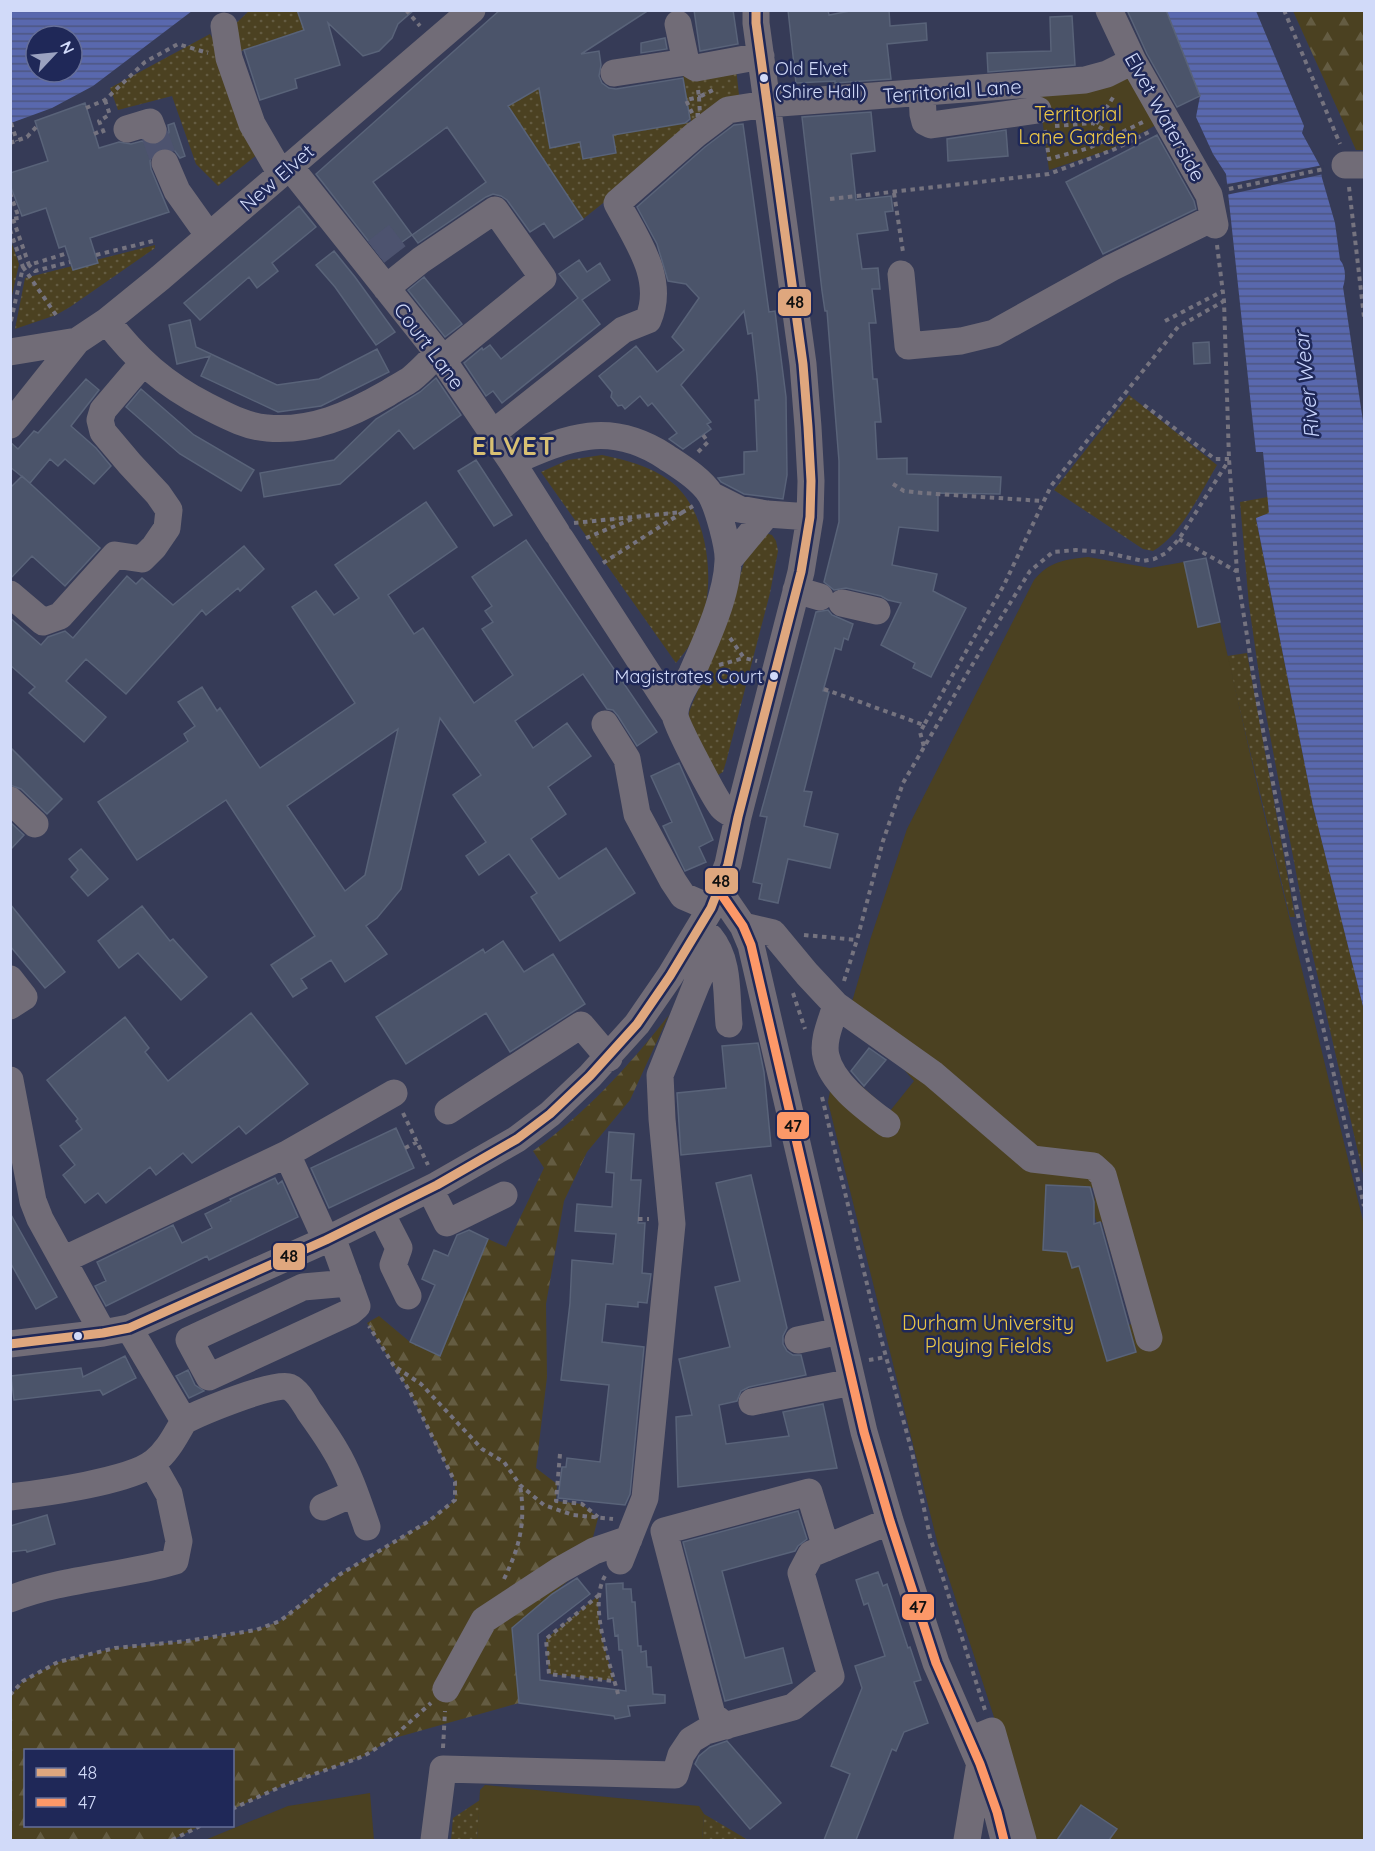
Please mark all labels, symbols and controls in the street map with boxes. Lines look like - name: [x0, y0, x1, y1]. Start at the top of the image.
- north arrow: [24, 24, 84, 84]
- text: N: [56, 38, 79, 57]
- street label: Elvet Waterside: [1120, 48, 1211, 186]
- place label: Old Elvet (Shire Hall): [775, 57, 866, 103]
- marker: Old Elvet (Shire Hall): [758, 72, 770, 84]
- street label: Territorial Lane: [882, 73, 1022, 108]
- park label: Territorial Lane Garden: [1018, 101, 1138, 149]
- street label: New Elvet: [234, 138, 319, 217]
- line badge: 48: [777, 288, 812, 317]
- text: 48: [786, 292, 804, 312]
- street label: Court Lane: [389, 297, 470, 394]
- water label: River Wear: [1287, 327, 1325, 440]
- district label: ELVET: [472, 429, 556, 462]
- place label: Magistrates Court: [615, 665, 763, 688]
- marker: Magistrates Court: [768, 670, 780, 682]
- line badge: 48: [704, 867, 739, 895]
- text: 48: [712, 871, 730, 891]
- line badge: 47: [776, 1111, 810, 1140]
- text: 47: [784, 1116, 802, 1136]
- line badge: 48: [272, 1242, 306, 1271]
- text: 48: [280, 1246, 298, 1266]
- park label: Durham University Playing Fields: [902, 1310, 1074, 1358]
- unlabelled marker: [72, 1330, 84, 1342]
- line badge: 47: [901, 1593, 935, 1621]
- text: 47: [909, 1597, 927, 1617]
- legend: [24, 1749, 234, 1827]
- text: 48: [78, 1761, 97, 1784]
- text: 47: [78, 1791, 96, 1814]

